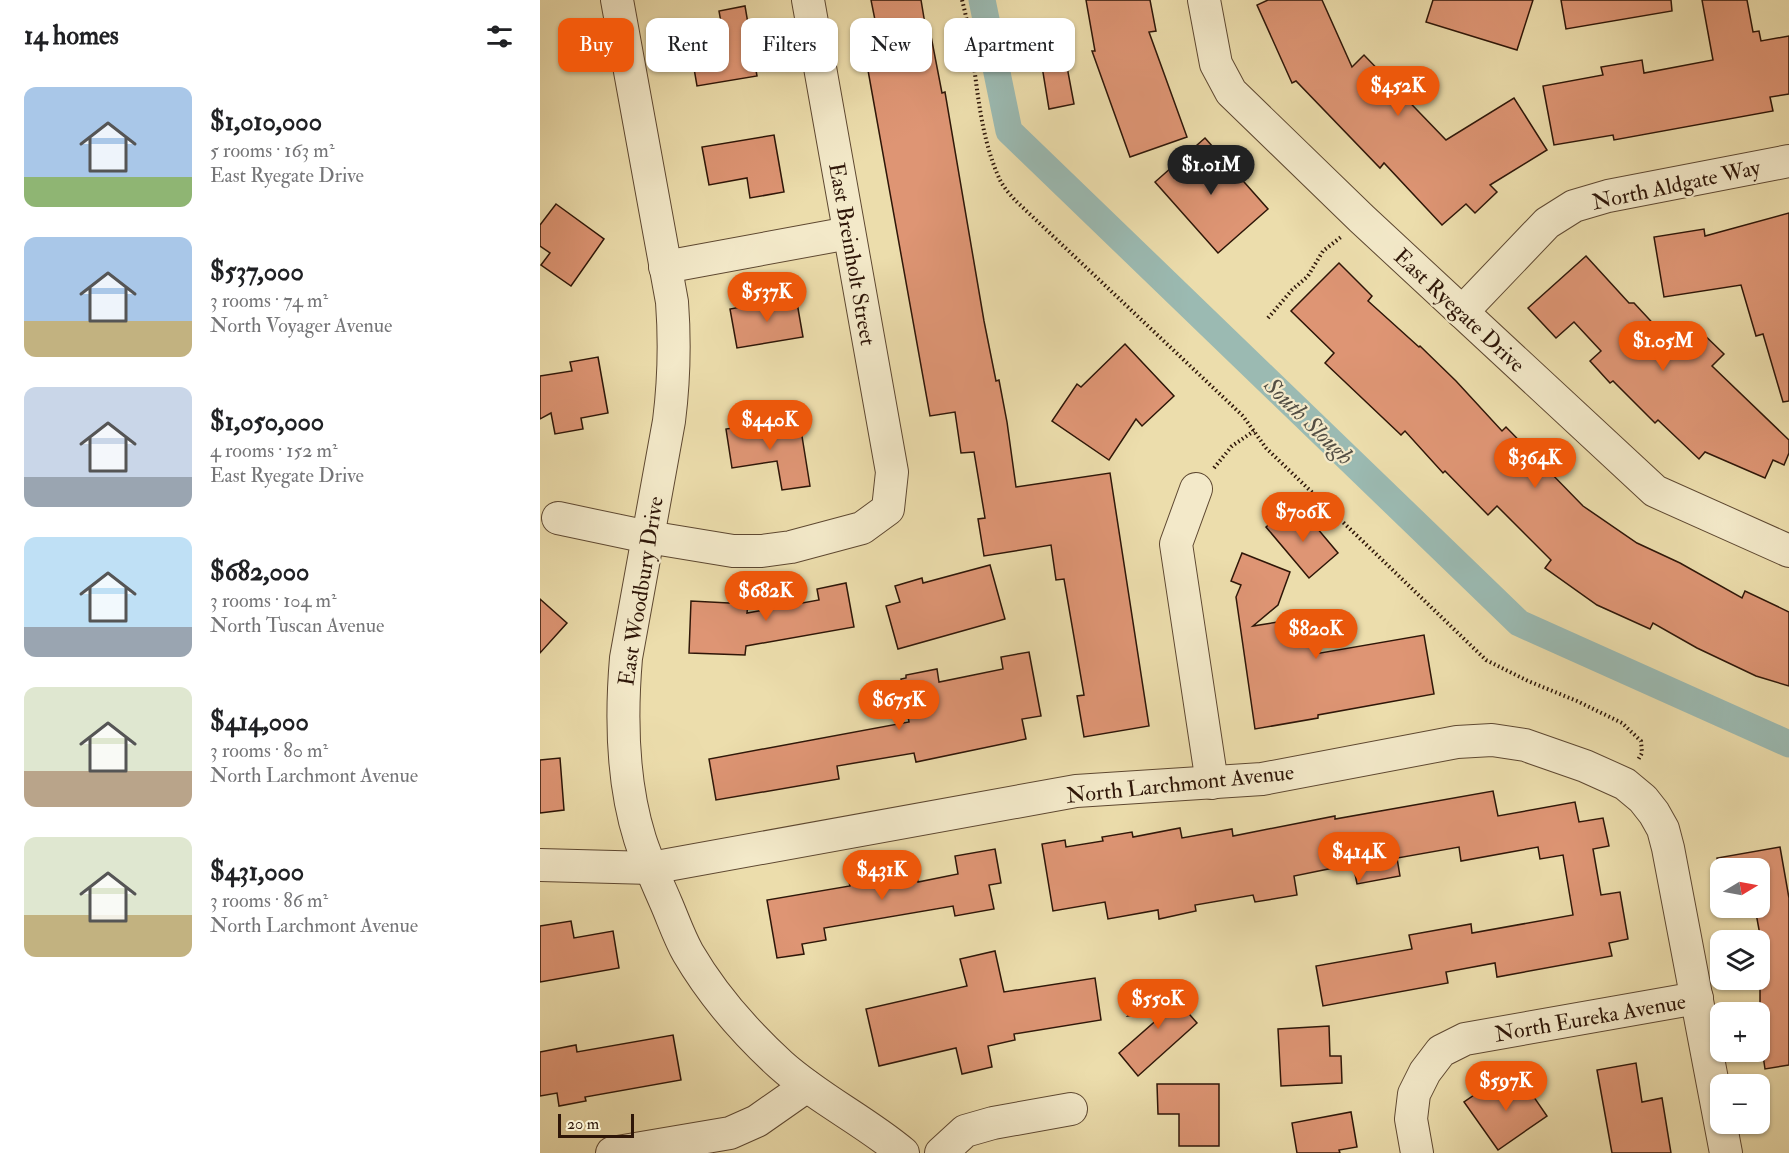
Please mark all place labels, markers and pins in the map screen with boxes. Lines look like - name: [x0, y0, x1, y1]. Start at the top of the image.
- pin: $452K: [1356, 66, 1440, 117]
- pin: $1.01M: [1162, 145, 1260, 196]
- pin: $537K: [725, 272, 809, 323]
- pin: $1.05M: [1614, 321, 1712, 372]
- pin: $440K: [728, 400, 812, 451]
- pin: $364K: [1493, 438, 1577, 489]
- pin: $706K: [1261, 492, 1345, 543]
- pin: $682K: [724, 571, 808, 622]
- pin: $820K: [1274, 609, 1358, 660]
- pin: $675K: [857, 680, 941, 731]
- pin: $414K: [1317, 832, 1401, 883]
- pin: $431K: [840, 850, 924, 901]
- pin: $550K: [1116, 979, 1200, 1030]
- pin: $597K: [1464, 1061, 1548, 1112]

